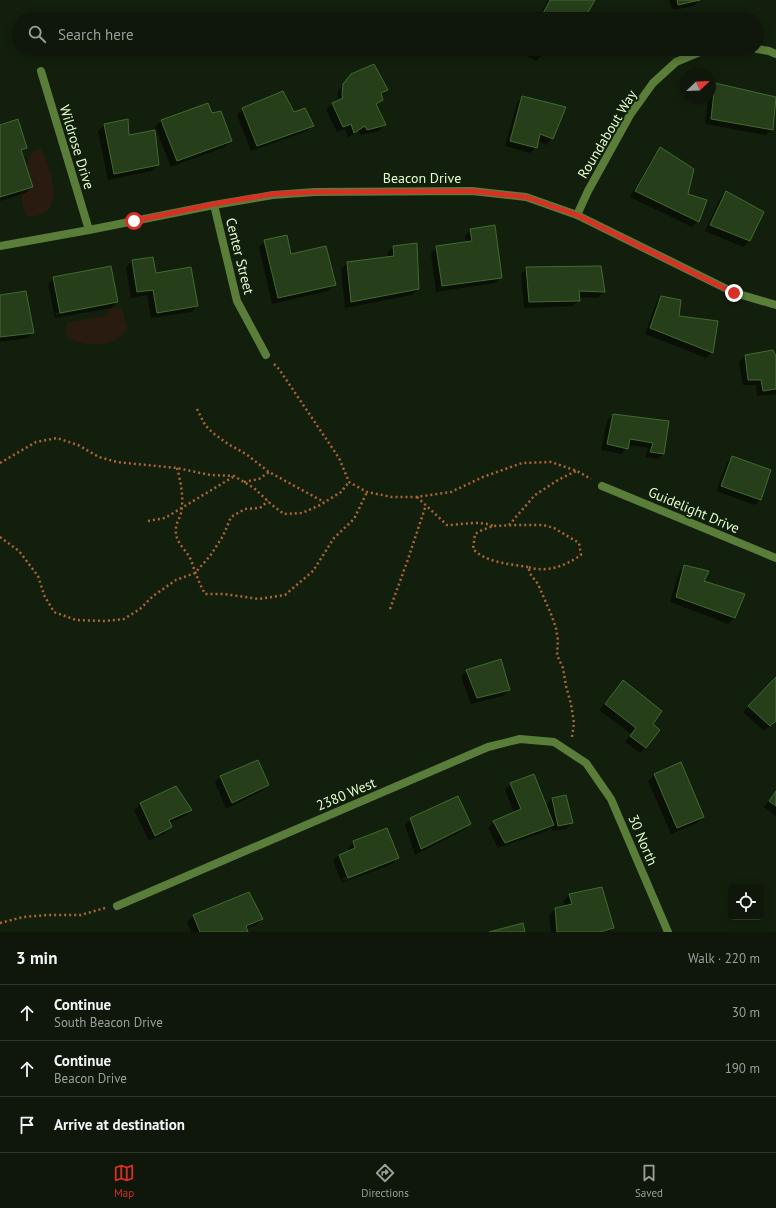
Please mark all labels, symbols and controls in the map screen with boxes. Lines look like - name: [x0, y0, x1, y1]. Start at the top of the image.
- search box: [12, 12, 764, 56]
- icon: search: [26, 23, 48, 45]
- text: Search here: [58, 25, 134, 44]
- north arrow: [680, 68, 716, 104]
- street label: Roundabout Way: [573, 86, 641, 182]
- street label: Wildrose Drive: [56, 103, 98, 191]
- street label: Beacon Drive: [383, 169, 461, 187]
- route start: [125, 212, 143, 230]
- street label: Center Street: [222, 216, 258, 296]
- route end: [725, 284, 743, 302]
- street label: Guidelight Drive: [646, 483, 742, 537]
- street label: 2380 West: [314, 773, 379, 815]
- street label: 30 North: [624, 812, 662, 868]
- map controls: [728, 884, 764, 920]
- button: locate: [728, 884, 764, 920]
- text: 3 min: [16, 947, 57, 969]
- text: Walk · 220 m: [688, 950, 760, 967]
- text: Continue: [54, 995, 111, 1014]
- icon: ahead: [16, 1002, 38, 1024]
- text: 30 m: [732, 1004, 760, 1021]
- text: South Beacon Drive: [54, 1014, 163, 1031]
- text: Continue: [54, 1051, 111, 1070]
- icon: ahead: [16, 1058, 38, 1080]
- text: 190 m: [725, 1060, 760, 1077]
- text: Beacon Drive: [54, 1070, 127, 1087]
- icon: arrive: [16, 1114, 38, 1136]
- text: Arrive at destination: [54, 1115, 185, 1134]
- tab: Map: [113, 1162, 135, 1200]
- tab: Directions: [361, 1162, 409, 1200]
- tab: Saved: [635, 1162, 663, 1200]

